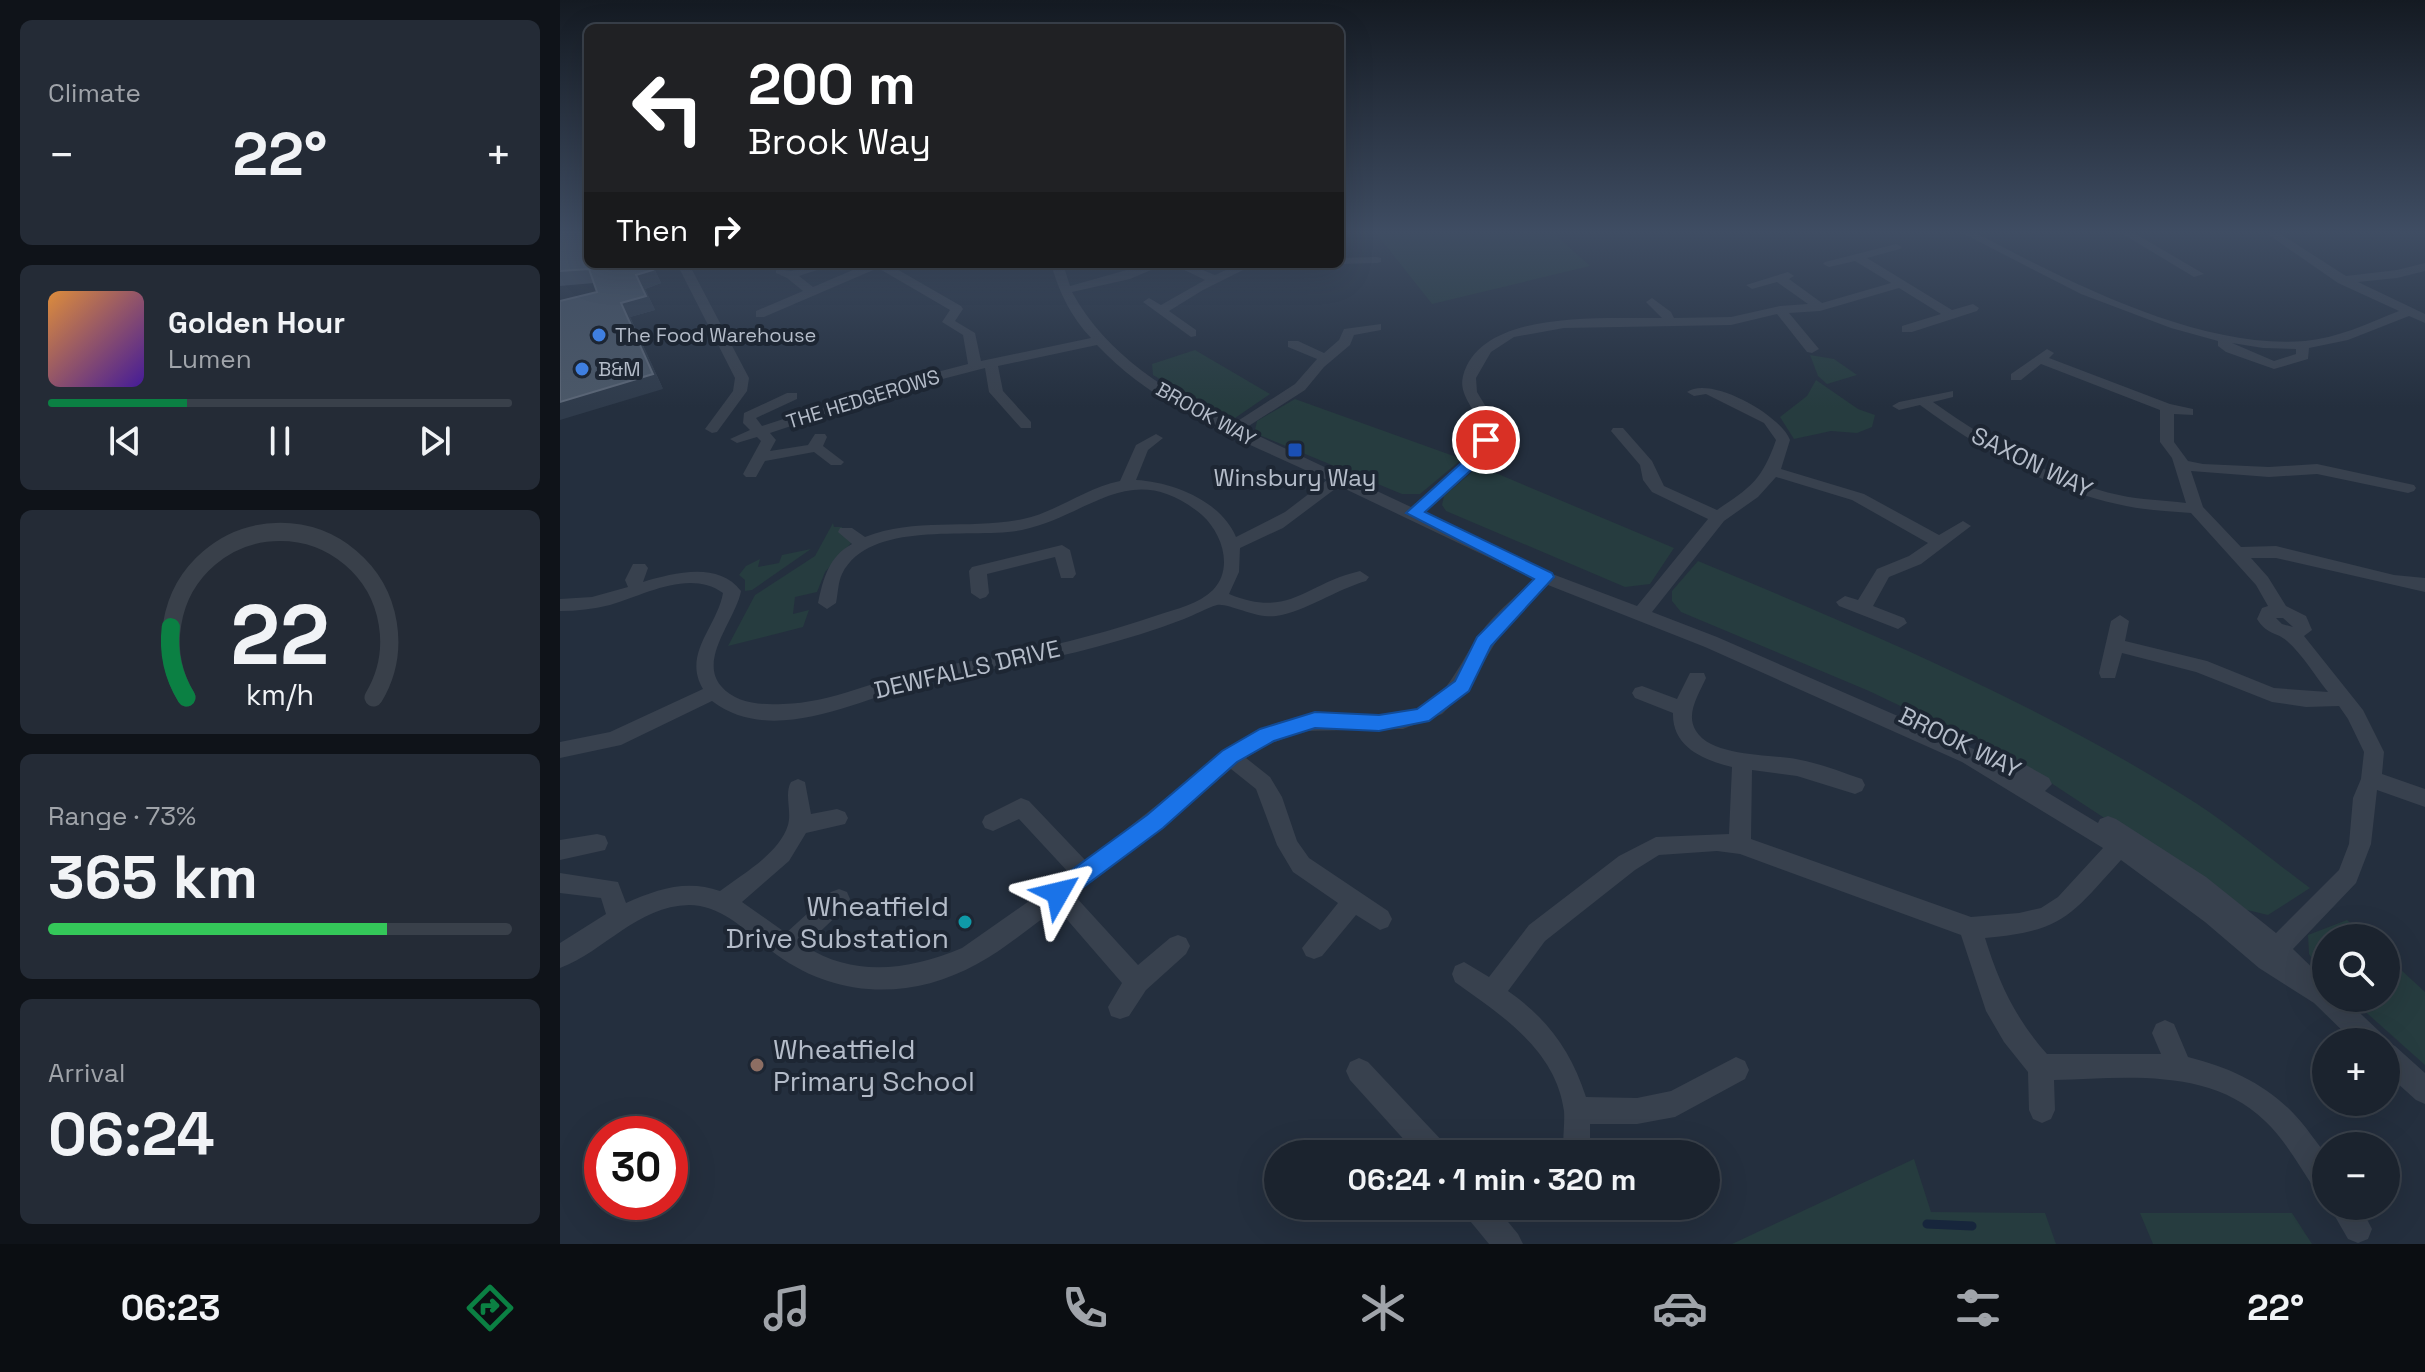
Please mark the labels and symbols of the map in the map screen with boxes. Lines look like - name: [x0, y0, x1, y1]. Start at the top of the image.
- place label: The Food Warehouse: [615, 322, 816, 348]
- marker: The Food Warehouse: [590, 326, 608, 344]
- place label: B&M: [598, 356, 641, 382]
- marker: B&M: [573, 360, 591, 378]
- street label: THE HEDGEROWS: [783, 363, 943, 435]
- street label: BROOK WAY: [1152, 376, 1260, 452]
- pin: [1452, 406, 1520, 474]
- street label: SAXON WAY: [1966, 419, 2098, 505]
- marker: Winsbury Way: [1286, 441, 1304, 459]
- place label: Winsbury Way: [1213, 462, 1377, 493]
- street label: DEWFALLS DRIVE: [871, 633, 1063, 705]
- street label: BROOK WAY: [1894, 699, 2026, 785]
- position arrow: [1016, 851, 1100, 935]
- place label: Wheatfield Drive Substation: [726, 888, 949, 956]
- marker: Wheatfield Drive Substation: [956, 913, 974, 931]
- place label: Wheatfield Primary School: [773, 1031, 975, 1099]
- marker: Wheatfield Primary School: [748, 1056, 766, 1074]
- speed limit sign: 30: [584, 1116, 688, 1220]

